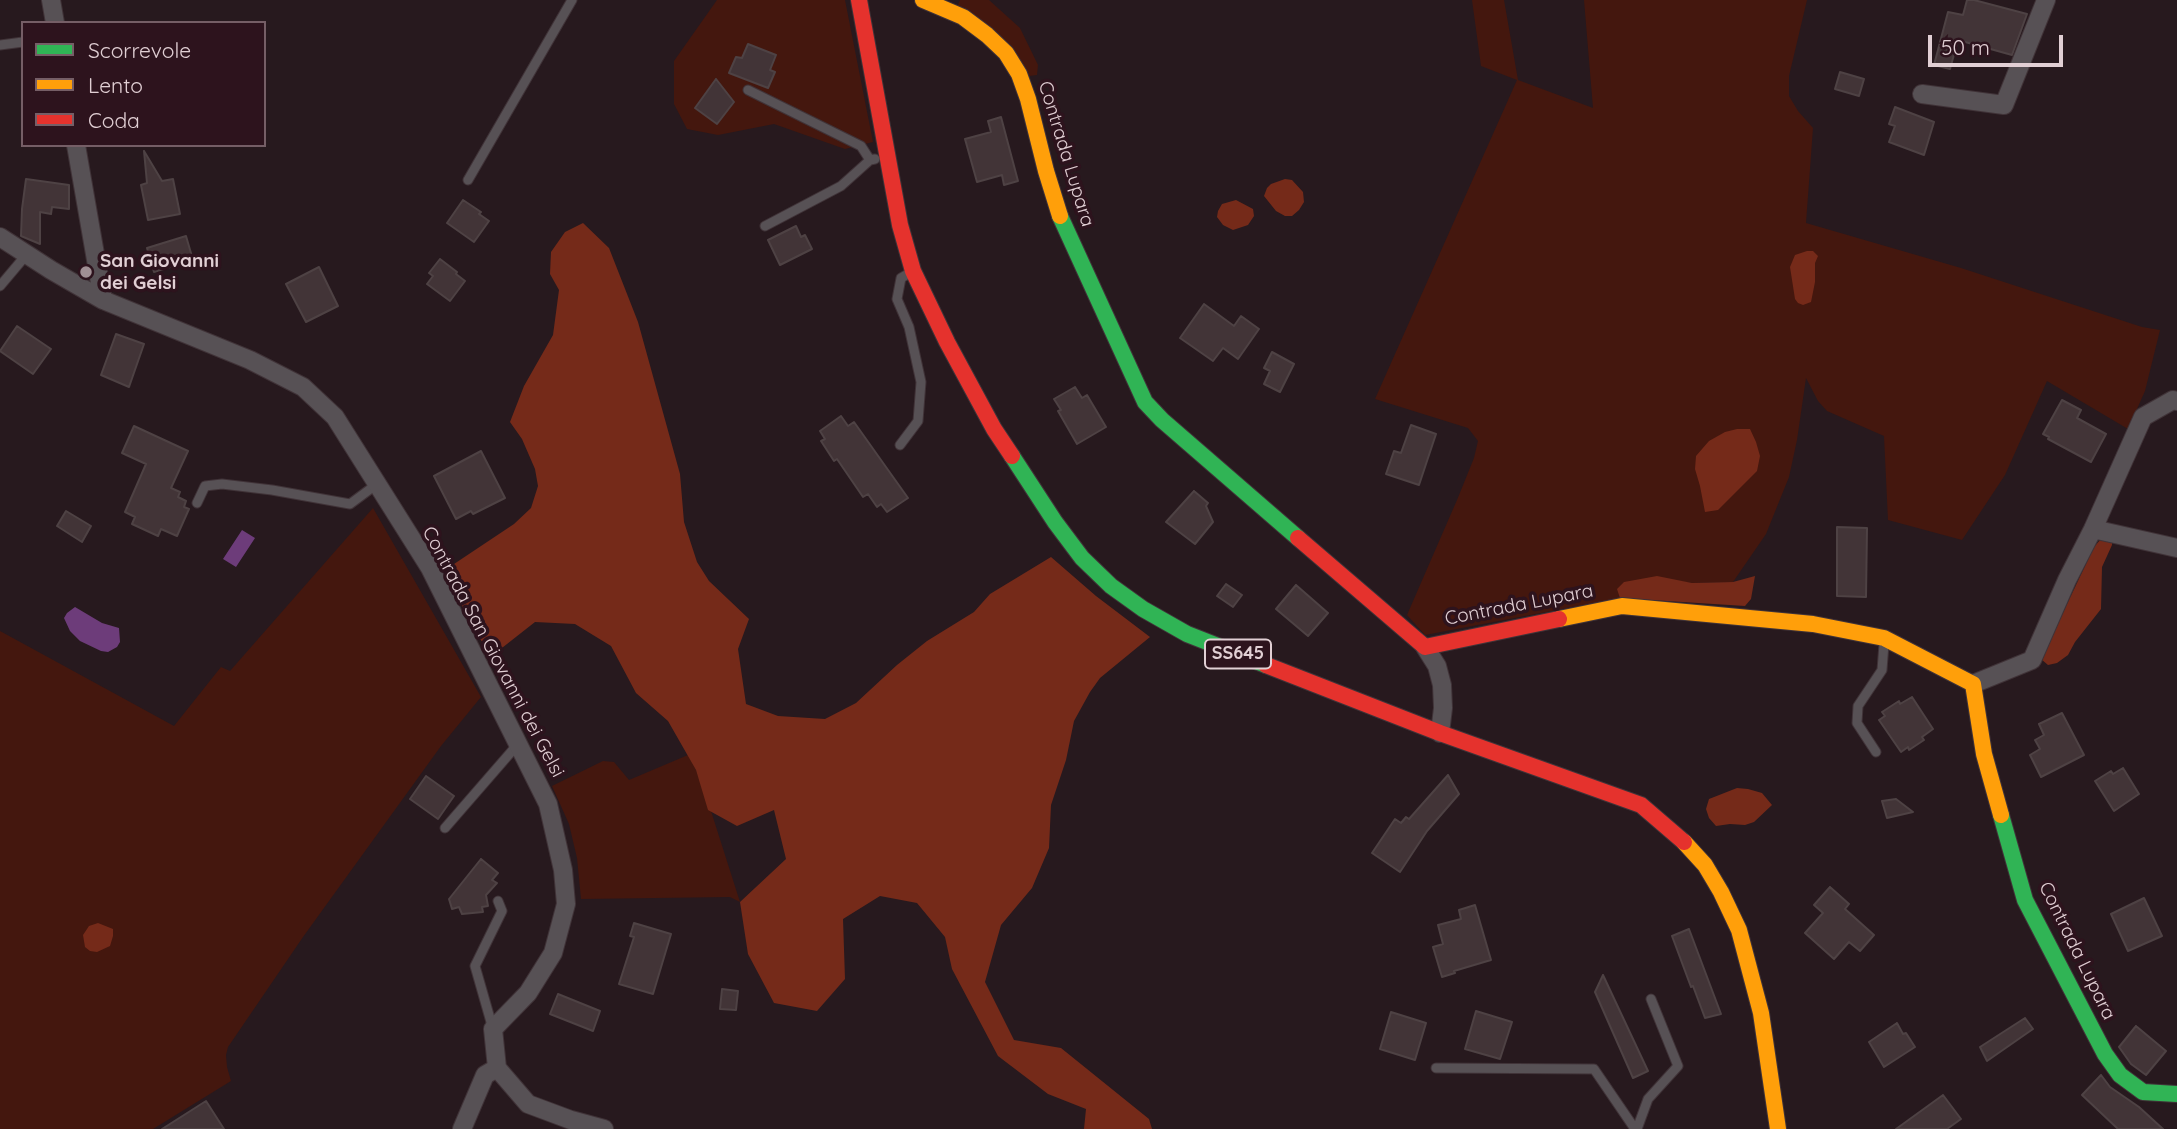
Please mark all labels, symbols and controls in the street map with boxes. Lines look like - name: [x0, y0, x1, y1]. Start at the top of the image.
- legend: [21, 21, 266, 147]
- scale bar: [1932, 21, 2067, 65]
- text: 50 m: [1941, 34, 1990, 60]
- text: Scorrevole: [88, 37, 191, 63]
- text: Lento: [88, 72, 143, 98]
- street label: Contrada Lupara: [1033, 79, 1099, 229]
- text: Coda: [88, 107, 140, 133]
- place label: San Giovanni dei Gelsi: [100, 250, 219, 294]
- marker: San Giovanni dei Gelsi: [78, 264, 94, 280]
- street label: Contrada San Giovanni dei Gelsi: [417, 523, 569, 781]
- street label: Contrada Lupara: [1443, 579, 1595, 631]
- road number: SS645: [1205, 640, 1271, 668]
- street label: Contrada Lupara: [2034, 878, 2120, 1024]

